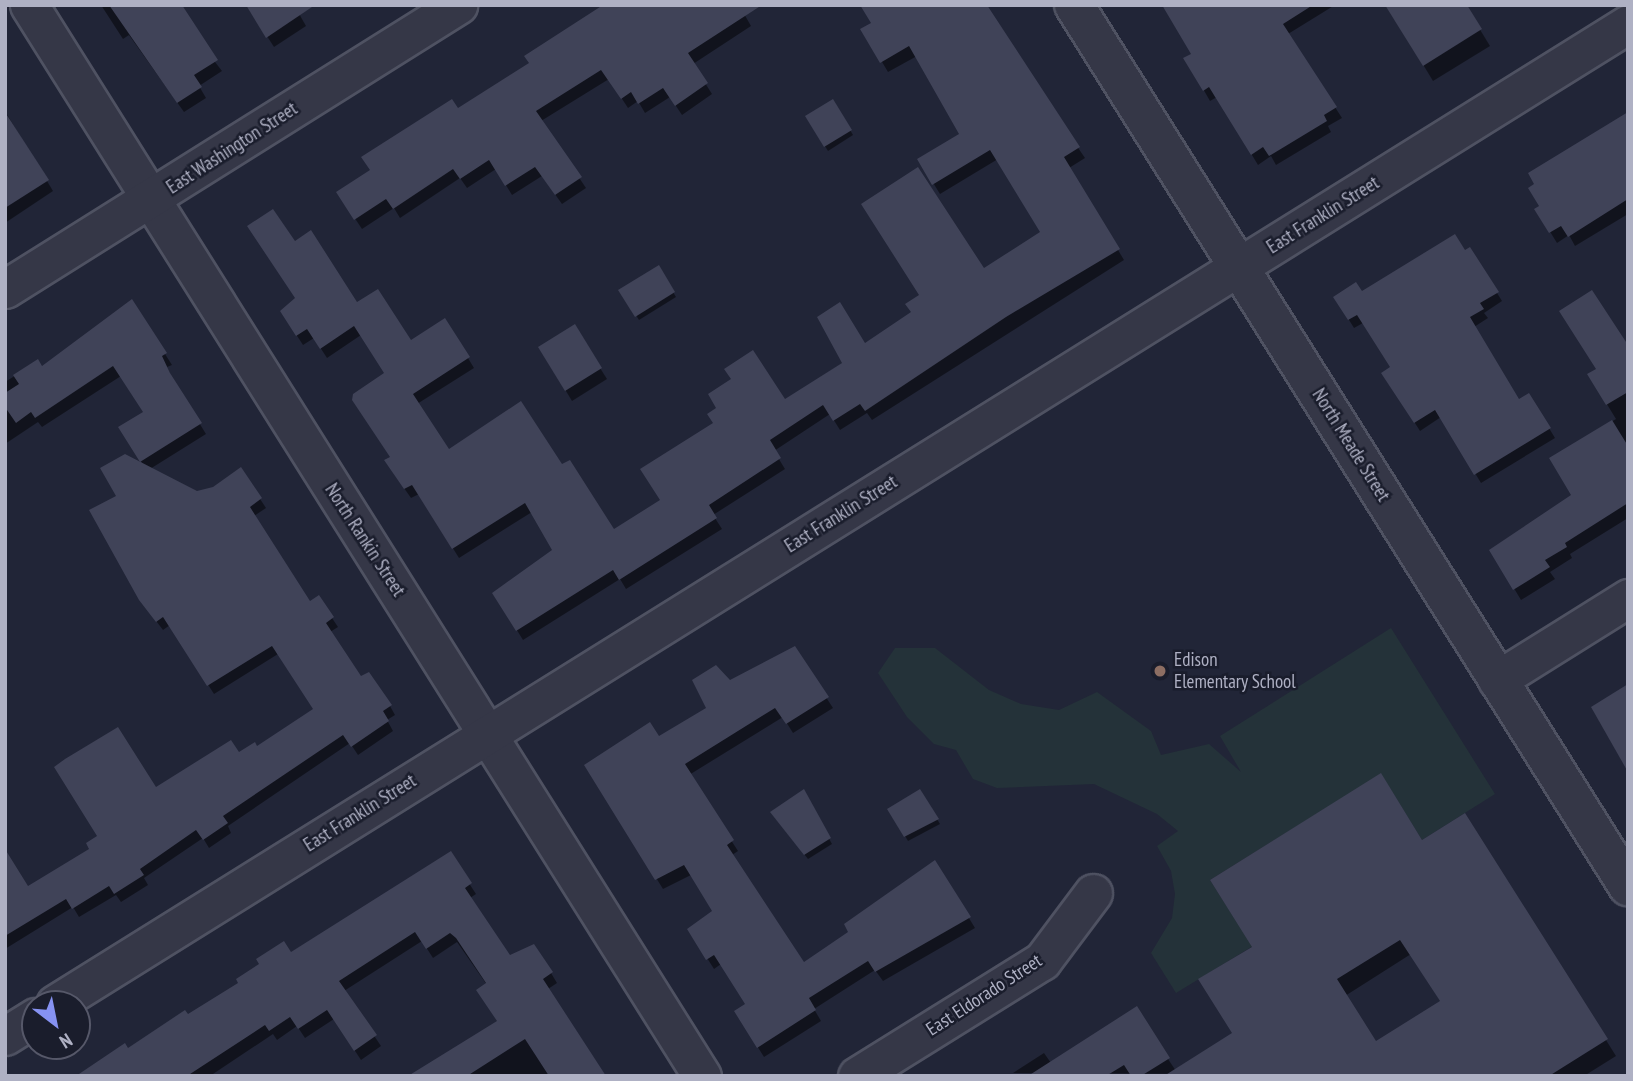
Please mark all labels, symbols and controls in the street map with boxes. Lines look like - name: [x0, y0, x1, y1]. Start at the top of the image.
- street label: East Washington Street: [162, 97, 302, 199]
- street label: East Franklin Street: [1263, 171, 1383, 259]
- street label: North Meade Street: [1307, 384, 1395, 506]
- street label: East Franklin Street: [781, 470, 901, 558]
- street label: North Rankin Street: [320, 479, 410, 601]
- place label: Edison Elementary School: [1174, 649, 1296, 693]
- marker: Edison Elementary School: [1152, 663, 1168, 679]
- street label: East Franklin Street: [300, 769, 420, 857]
- street label: East Eldorado Street: [922, 949, 1046, 1041]
- north arrow: [21, 990, 91, 1060]
- text: N: [55, 1028, 77, 1054]

